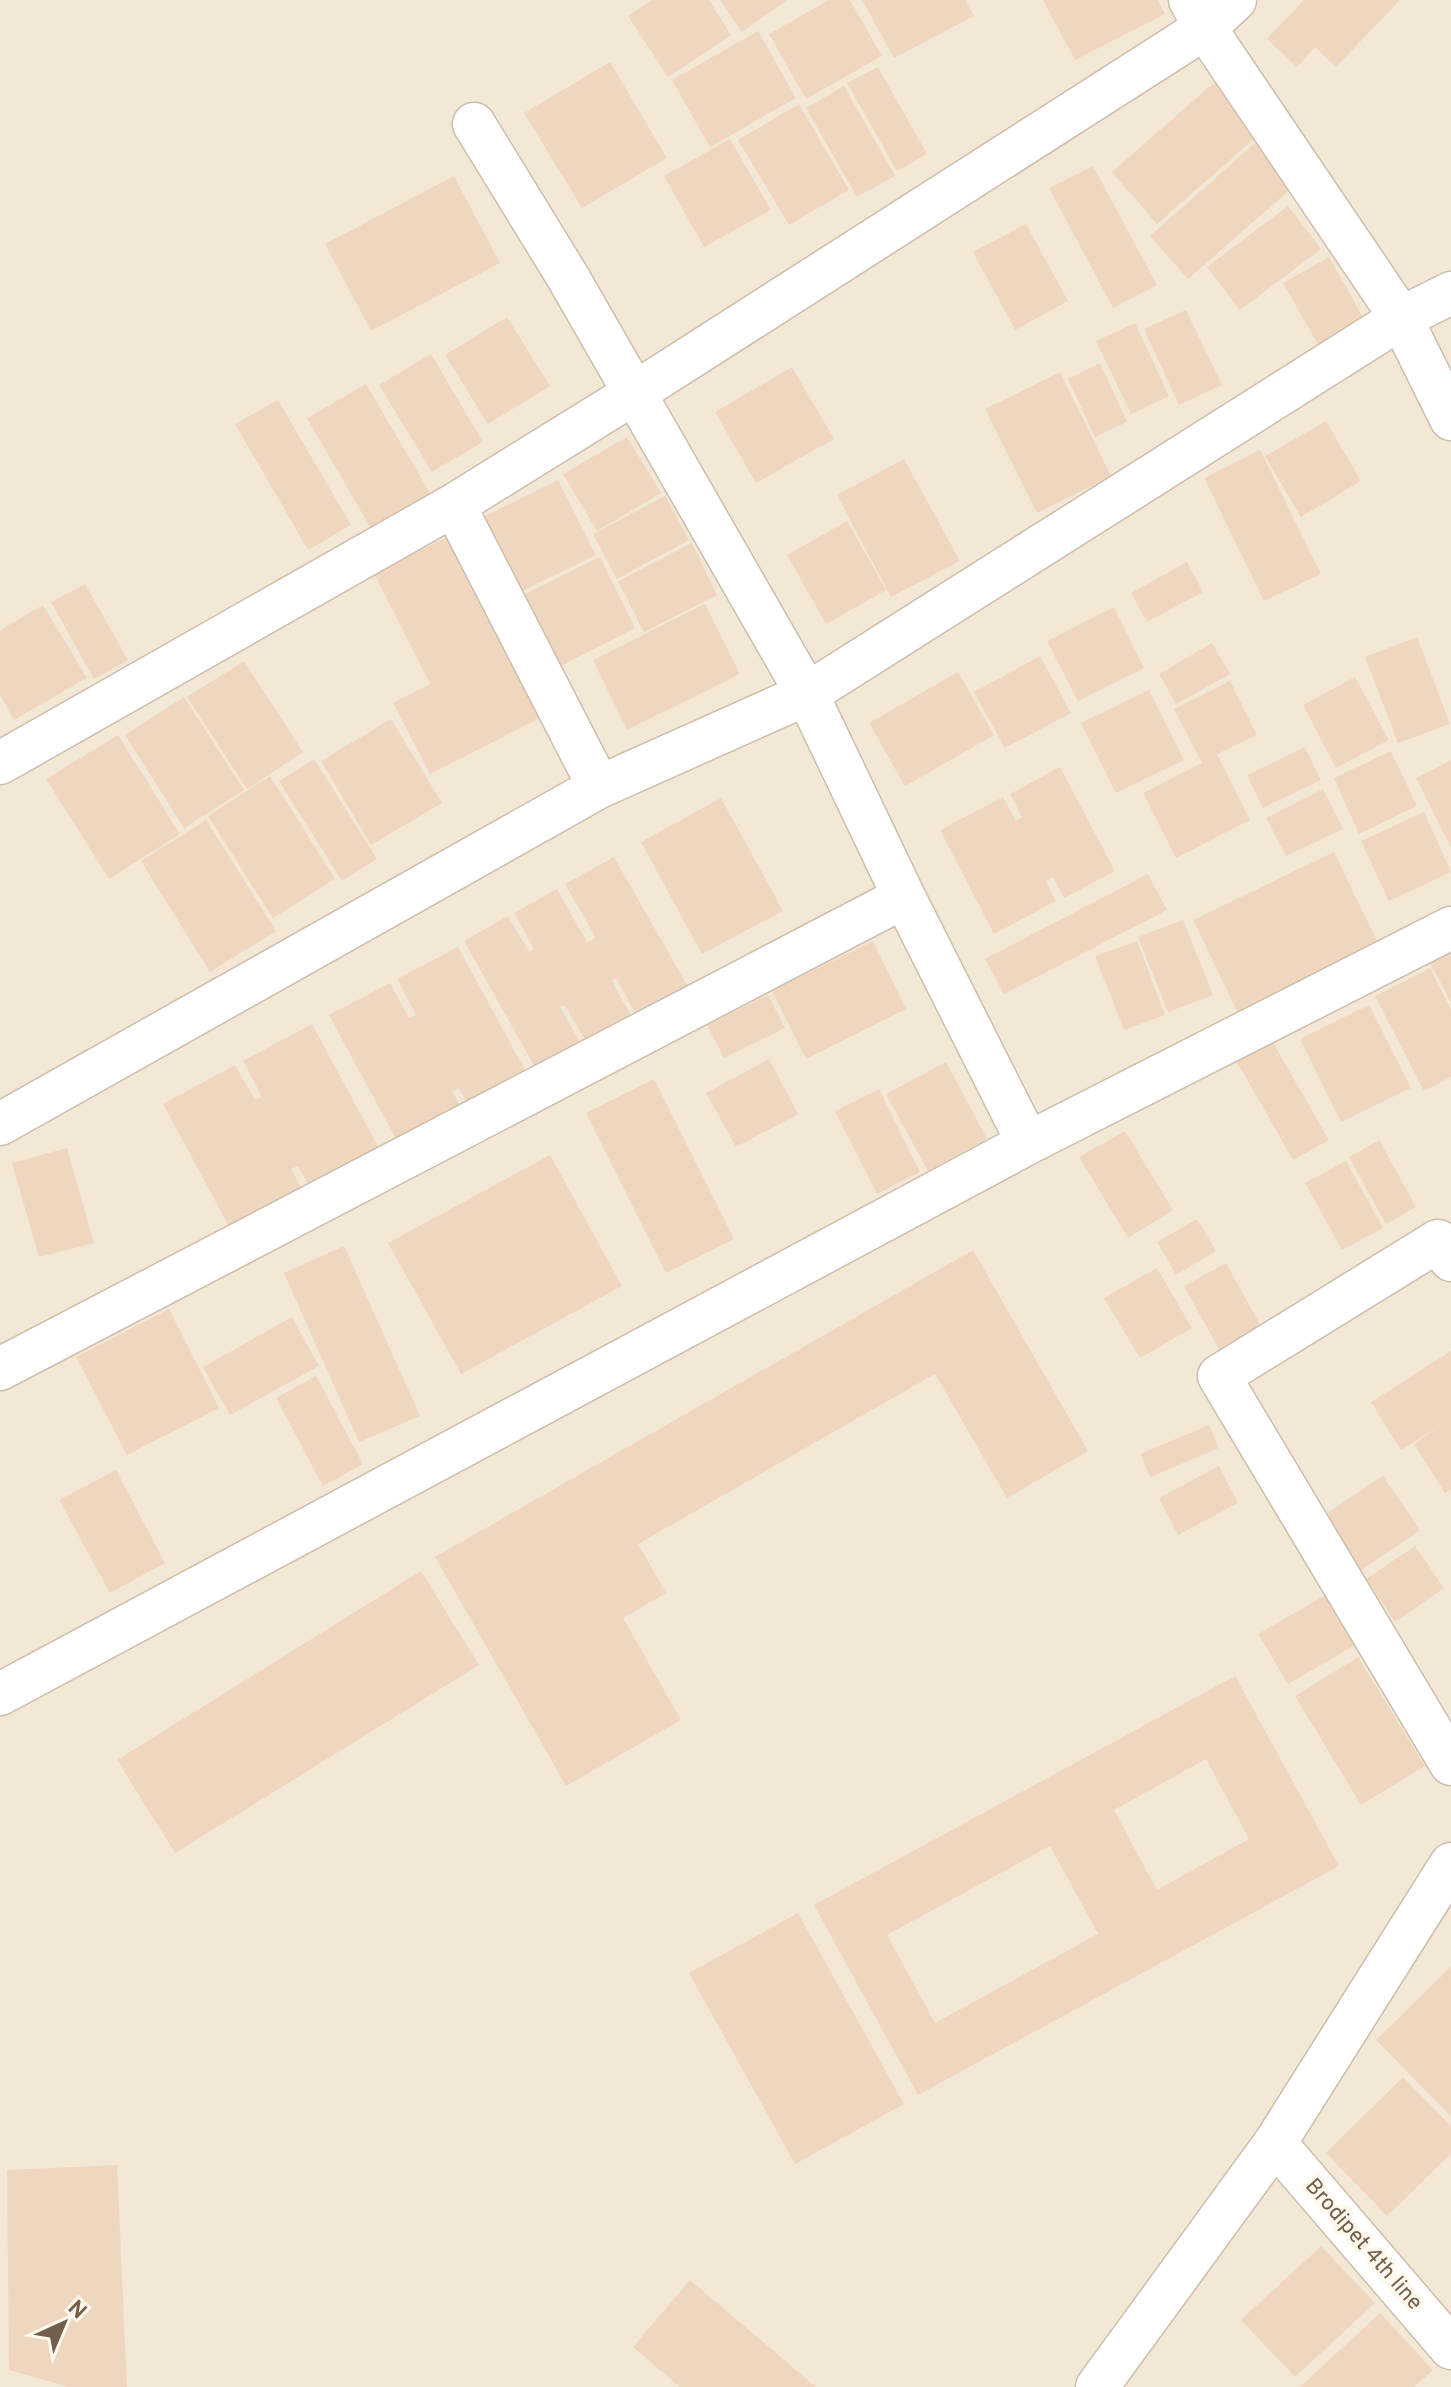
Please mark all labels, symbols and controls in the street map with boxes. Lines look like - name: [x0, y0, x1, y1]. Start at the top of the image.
- street label: Brodipet 4th line: [1298, 2174, 1428, 2316]
- north arrow: [24, 2283, 104, 2363]
- text: N: [61, 2295, 91, 2326]

